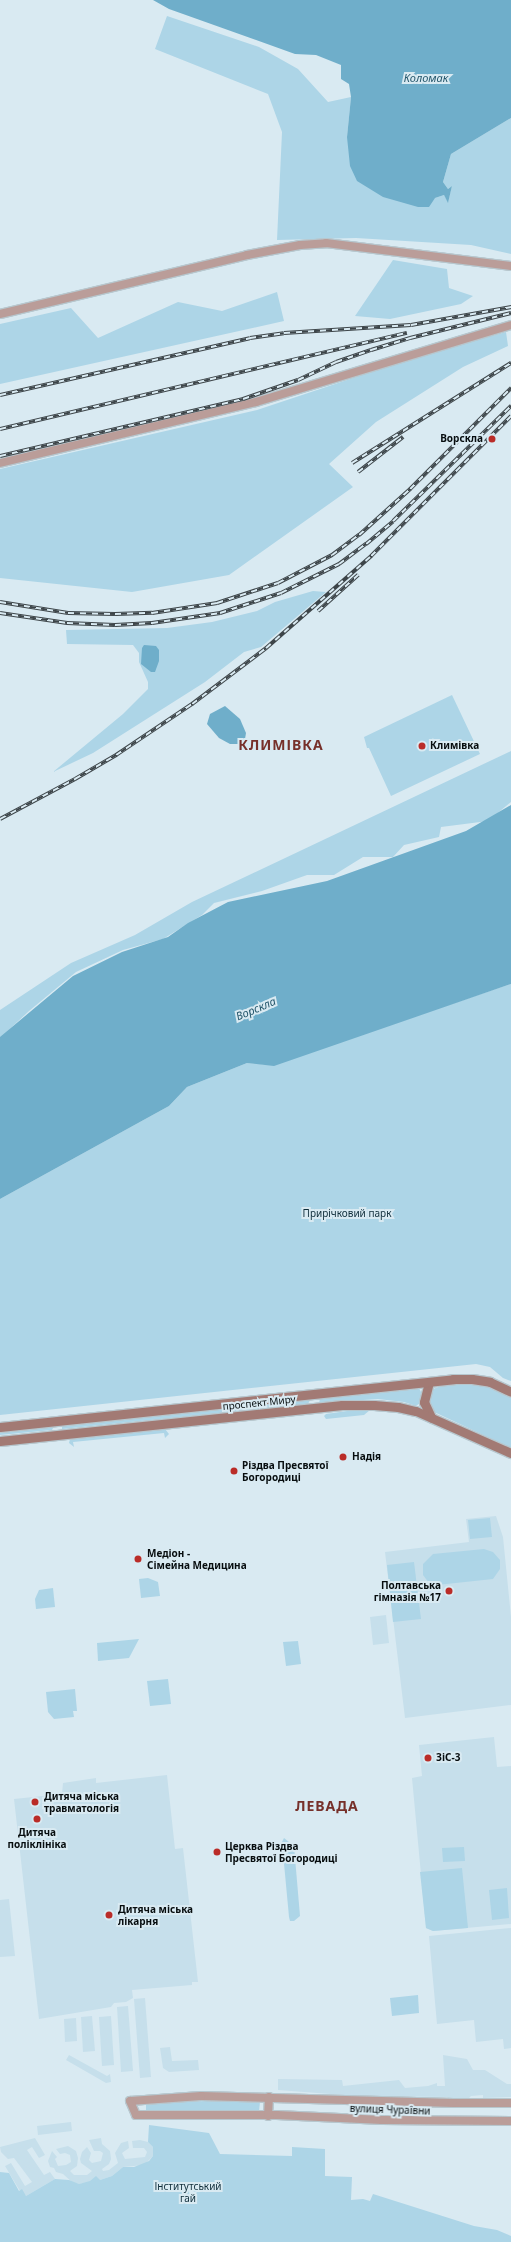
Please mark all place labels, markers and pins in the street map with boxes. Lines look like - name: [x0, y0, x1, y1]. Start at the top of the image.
- place label: Ворскла: [440, 433, 483, 445]
- marker: Ворскла: [486, 433, 498, 445]
- place label: Климівка: [430, 740, 479, 752]
- marker: Климівка: [417, 741, 427, 751]
- marker: Надія: [337, 1451, 349, 1463]
- place label: Надія: [352, 1451, 381, 1463]
- place label: Різдва Пресвятої Богородиці: [242, 1459, 329, 1482]
- marker: Різдва Пресвятої Богородиці: [229, 1466, 239, 1476]
- place label: Медіон - Сімейна Медицина: [147, 1547, 247, 1570]
- marker: Медіон - Сімейна Медицина: [132, 1553, 144, 1565]
- place label: Полтавська гімназія №17: [374, 1579, 441, 1602]
- marker: Полтавська гімназія №17: [444, 1586, 454, 1596]
- place label: ЗіС-3: [436, 1752, 460, 1764]
- marker: ЗіС-3: [423, 1753, 433, 1763]
- place label: Дитяча міська травматологія: [44, 1790, 119, 1814]
- marker: Дитяча міська травматологія: [29, 1796, 41, 1808]
- marker: Дитяча поліклініка: [31, 1813, 43, 1825]
- place label: Дитяча поліклініка: [7, 1826, 67, 1850]
- place label: Церква Різдва Пресвятої Богородиці: [225, 1840, 338, 1864]
- marker: Церква Різдва Пресвятої Богородиці: [212, 1847, 222, 1857]
- place label: Дитяча міська лікарня: [118, 1903, 193, 1926]
- marker: Дитяча міська лікарня: [103, 1909, 115, 1921]

